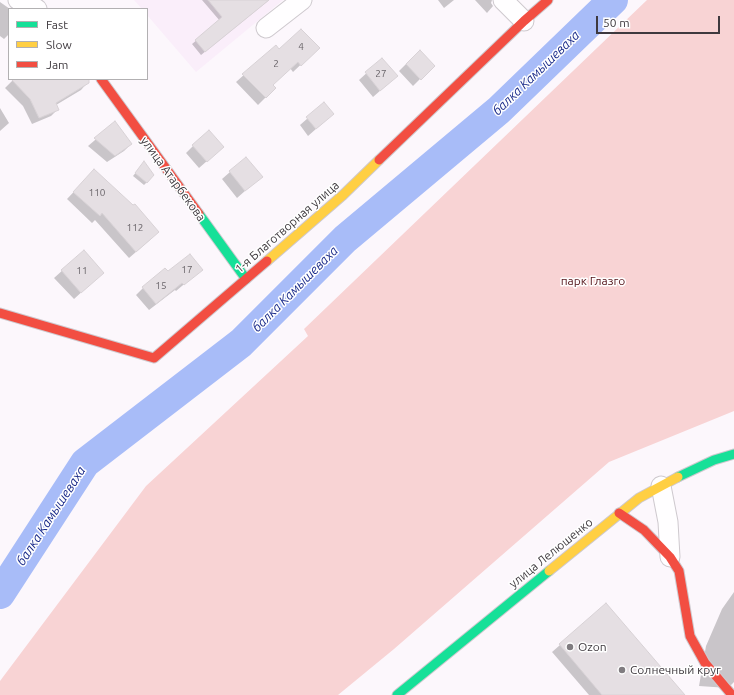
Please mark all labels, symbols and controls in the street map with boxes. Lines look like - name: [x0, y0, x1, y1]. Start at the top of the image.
- legend: [8, 8, 148, 80]
- scale bar: [598, 8, 722, 34]
- text: 50 m: [603, 16, 630, 29]
- text: Fast: [46, 18, 68, 31]
- water label: балка Камышеваха: [489, 27, 583, 119]
- text: Slow: [46, 38, 72, 51]
- house number: 4: [298, 41, 304, 53]
- text: Jam: [46, 58, 68, 71]
- house number: 2: [273, 58, 279, 70]
- house number: 27: [375, 68, 387, 80]
- street label: улица Атарбекова: [137, 134, 209, 224]
- street label: 1-я Благотворная улица: [232, 178, 342, 276]
- house number: 110: [89, 187, 105, 199]
- house number: 112: [127, 222, 143, 234]
- water label: балка Камышеваха: [249, 243, 341, 335]
- house number: 17: [181, 264, 193, 276]
- house number: 11: [76, 265, 88, 277]
- park label: парк Глазго: [561, 274, 625, 288]
- house number: 15: [155, 280, 167, 292]
- water label: балка Камышеваха: [13, 464, 89, 568]
- street label: улица Лелюшенко: [506, 515, 596, 591]
- place label: Ozon: [578, 640, 607, 654]
- marker: Ozon: [565, 642, 575, 652]
- place label: Солнечный круг: [630, 663, 721, 677]
- marker: Солнечный круг: [617, 665, 627, 675]

